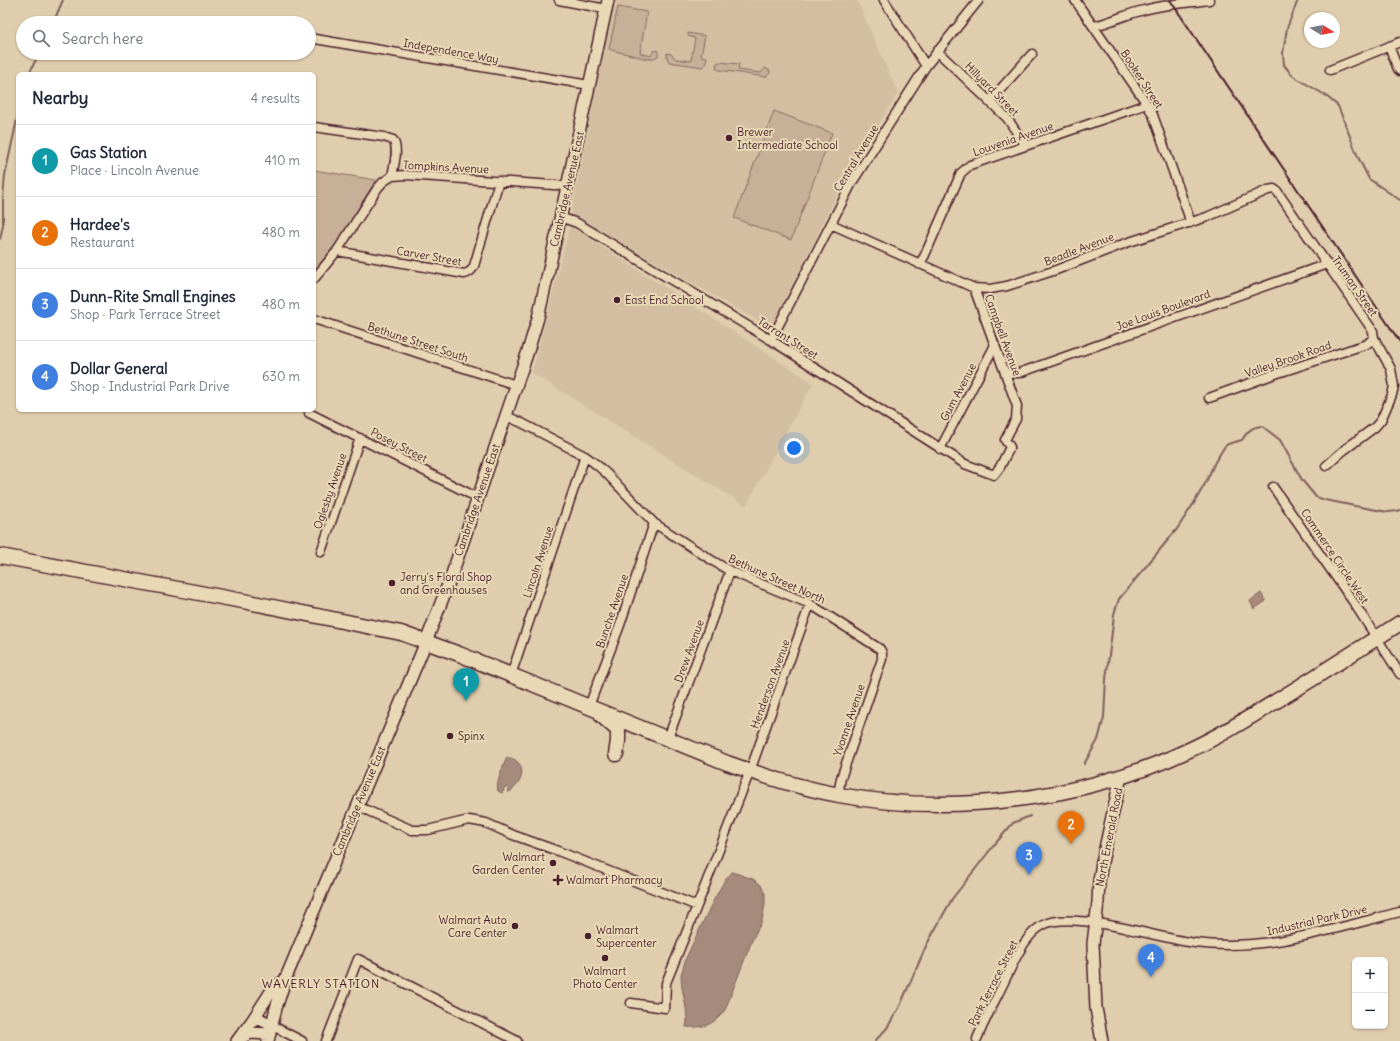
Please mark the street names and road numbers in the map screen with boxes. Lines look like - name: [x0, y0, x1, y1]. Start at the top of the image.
- street label: Independence Way: [402, 36, 500, 66]
- street label: Booker Street: [1118, 47, 1166, 111]
- street label: Hillyard Street: [962, 59, 1022, 119]
- street label: Louvenia Avenue: [971, 119, 1055, 159]
- street label: Central Avenue: [831, 122, 881, 194]
- street label: Cambridge Avenue East: [547, 130, 587, 248]
- street label: Tompkins Avenue: [403, 158, 489, 176]
- street label: Beadle Avenue: [1042, 229, 1116, 269]
- street label: Carver Street: [395, 243, 463, 269]
- street label: Truman Street: [1329, 253, 1381, 319]
- street label: Joe Louis Boulevard: [1114, 286, 1213, 334]
- street label: Campbell Avenue: [982, 292, 1024, 378]
- street label: Tarrant Street: [755, 314, 821, 362]
- street label: Bethune Street South: [366, 319, 470, 365]
- street label: Valley Brook Road: [1243, 337, 1334, 380]
- street label: Gum Avenue: [937, 361, 979, 423]
- street label: Posey Street: [368, 425, 430, 465]
- street label: Cambridge Avenue East: [451, 442, 503, 558]
- street label: Oglesby Avenue: [310, 451, 350, 531]
- street label: Commerce Circle West: [1298, 506, 1372, 606]
- street label: Lincoln Avenue: [520, 524, 556, 600]
- street label: Bethune Street North: [726, 551, 828, 607]
- street label: Bunche Avenue: [593, 572, 631, 650]
- street label: Drew Avenue: [671, 618, 707, 684]
- street label: Henderson Avenue: [747, 637, 793, 731]
- street label: Yvonne Avenue: [830, 682, 868, 758]
- street label: Cambridge Avenue East: [329, 744, 389, 858]
- street label: North Emerald Road: [1093, 786, 1126, 888]
- street label: Industrial Park Drive: [1266, 902, 1369, 938]
- street label: Park Terrace Street: [965, 937, 1021, 1028]

